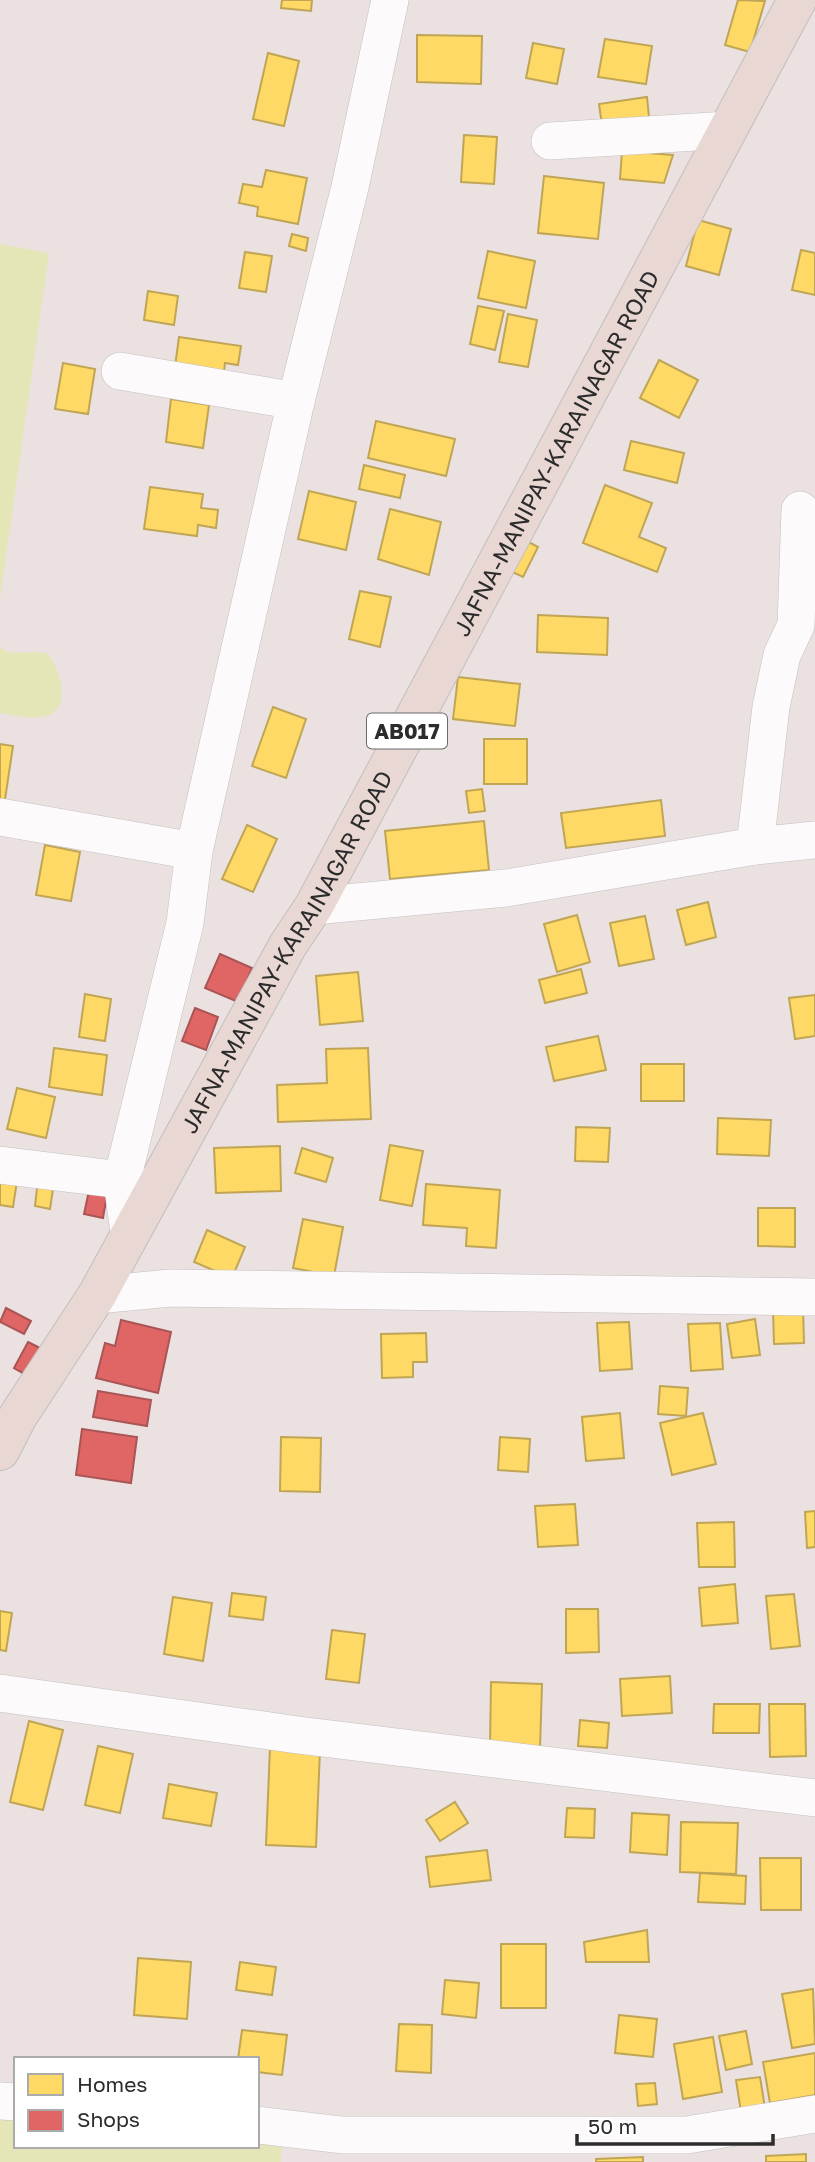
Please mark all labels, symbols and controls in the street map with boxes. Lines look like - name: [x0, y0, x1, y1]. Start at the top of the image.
- street label: JAFNA-MANIPAY-KARAINAGAR ROAD: [447, 265, 664, 641]
- road number: AB017: [367, 714, 447, 748]
- street label: JAFNA-MANIPAY-KARAINAGAR ROAD: [174, 765, 398, 1138]
- legend: [14, 2057, 259, 2148]
- text: Homes: [77, 2071, 147, 2097]
- scale bar: [577, 2102, 773, 2146]
- text: Shops: [77, 2106, 140, 2132]
- text: 50 m: [588, 2113, 637, 2139]

